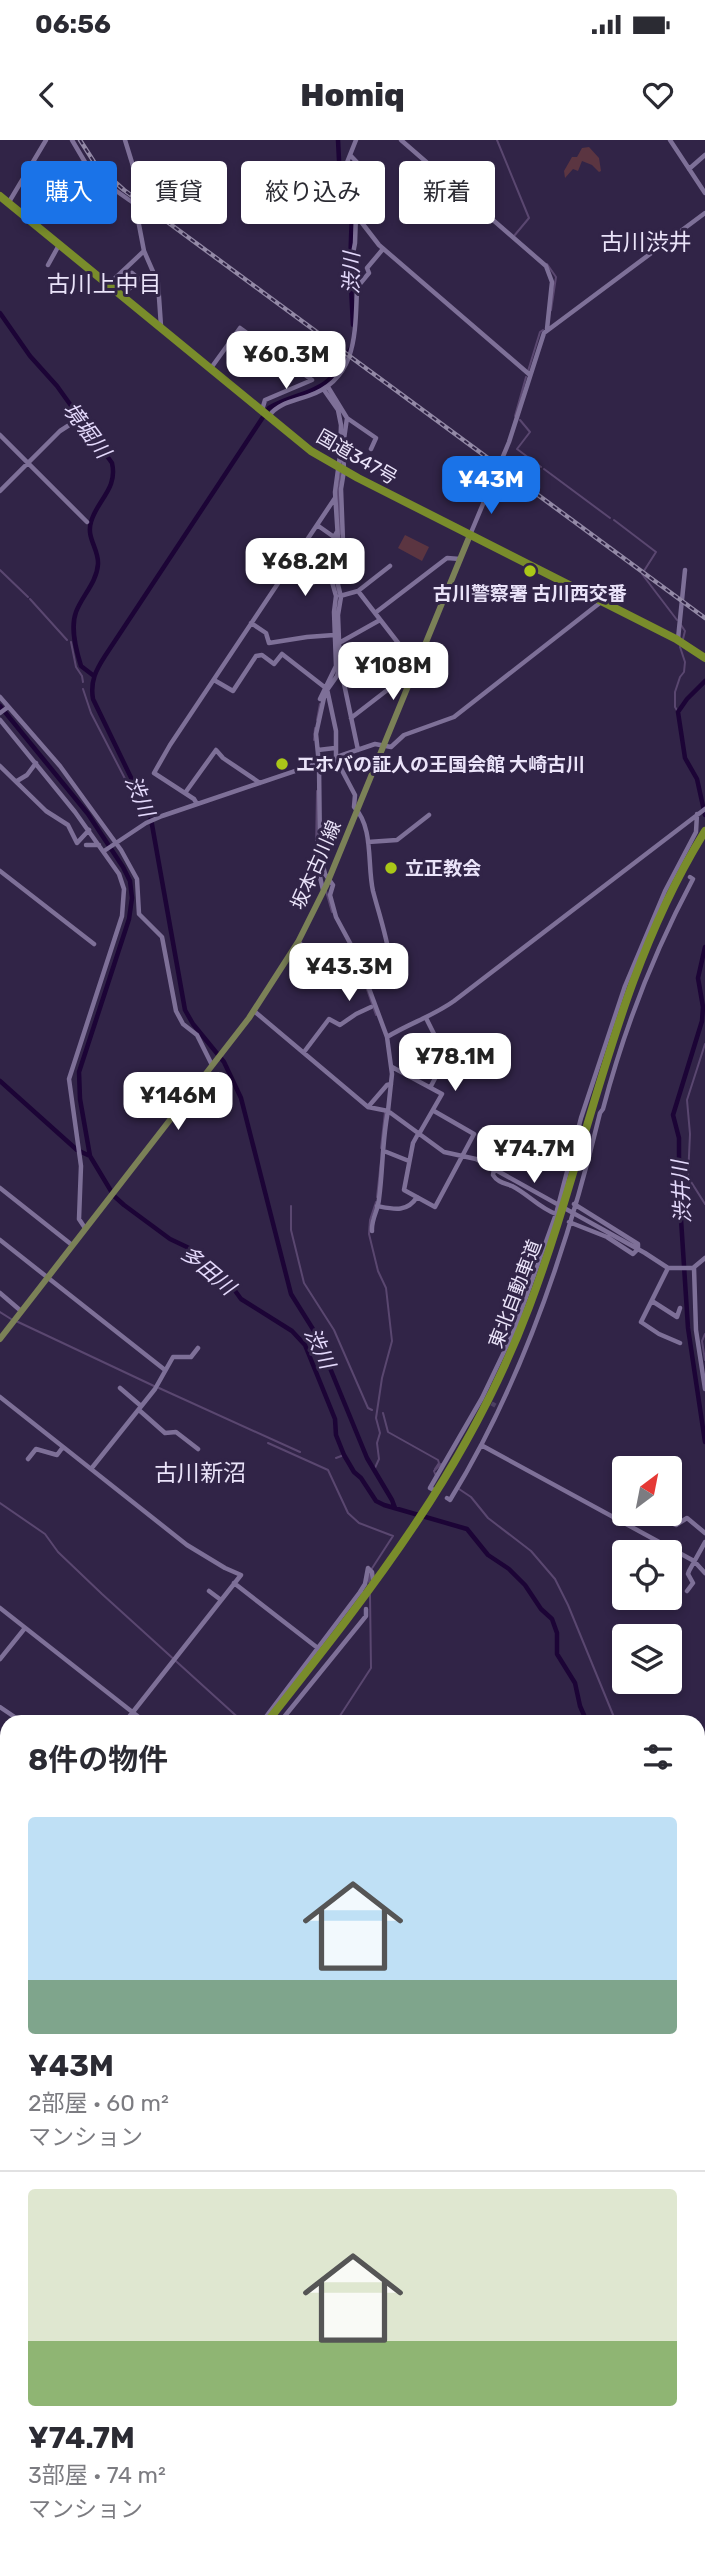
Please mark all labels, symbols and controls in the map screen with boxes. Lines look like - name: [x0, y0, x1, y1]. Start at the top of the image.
- text: 06:56: [35, 9, 111, 40]
- icon: back: [28, 76, 66, 114]
- text: Homiq: [300, 76, 405, 114]
- icon: heart: [639, 76, 677, 114]
- chip: 購入: [21, 161, 117, 224]
- chip: 賃貸: [131, 161, 227, 224]
- chip: 絞り込み: [241, 161, 385, 224]
- chip: 新着: [399, 161, 495, 224]
- district label: 古川渋井: [600, 228, 692, 256]
- water label: 渋川: [338, 250, 364, 294]
- district label: 古川上中目: [47, 270, 162, 298]
- pin: ¥60.3M: [229, 331, 343, 391]
- text: ¥60.3M: [242, 340, 330, 368]
- water label: 境堀川: [58, 397, 117, 464]
- street label: 国道347号: [312, 425, 402, 489]
- pin: ¥43M: [450, 456, 532, 516]
- text: ¥43M: [458, 465, 524, 493]
- pin: ¥68.2M: [248, 538, 362, 598]
- text: ¥68.2M: [262, 547, 348, 575]
- marker: 古川警察署 古川西交番: [522, 563, 538, 579]
- place label: 古川警察署 古川西交番: [433, 582, 627, 605]
- pin: ¥108M: [344, 643, 442, 702]
- text: ¥108M: [354, 651, 432, 679]
- place label: エホバの証人の王国会館 大崎古川: [296, 753, 585, 776]
- marker: エホバの証人の王国会館 大崎古川: [274, 756, 290, 772]
- water label: 渋川: [120, 772, 160, 822]
- street label: 坂本古川線: [286, 817, 346, 913]
- place label: 立正教会: [405, 857, 481, 880]
- marker: 立正教会: [383, 860, 399, 876]
- pin: ¥43.3M: [292, 944, 406, 1003]
- text: ¥43.3M: [305, 952, 393, 980]
- pin: ¥78.1M: [398, 1034, 512, 1093]
- text: ¥78.1M: [415, 1042, 495, 1070]
- pin: ¥146M: [129, 1072, 227, 1132]
- text: ¥146M: [139, 1081, 217, 1109]
- pin: ¥74.7M: [477, 1126, 591, 1185]
- text: ¥74.7M: [493, 1134, 575, 1162]
- water label: 渋井川: [667, 1158, 695, 1224]
- street label: 東北自動車道: [484, 1237, 546, 1351]
- water label: 多田川: [176, 1240, 242, 1301]
- water label: 渋川: [300, 1324, 341, 1374]
- north arrow: [612, 1456, 682, 1526]
- map controls: [612, 1456, 682, 1694]
- district label: 古川新沼: [154, 1459, 246, 1487]
- button: locate: [612, 1540, 682, 1610]
- button: layers: [612, 1624, 682, 1694]
- icon: filters: [639, 1738, 677, 1776]
- text: 8件の物件: [28, 1742, 168, 1778]
- icon: home: [290, 1863, 416, 1989]
- text: ¥43M: [28, 2048, 114, 2084]
- text: 2部屋 · 60 m²: [28, 2089, 169, 2117]
- text: マンション: [28, 2123, 143, 2151]
- icon: home: [290, 2235, 416, 2361]
- text: ¥74.7M: [28, 2420, 135, 2456]
- text: 3部屋 · 74 m²: [28, 2461, 166, 2489]
- text: マンション: [28, 2495, 143, 2523]

